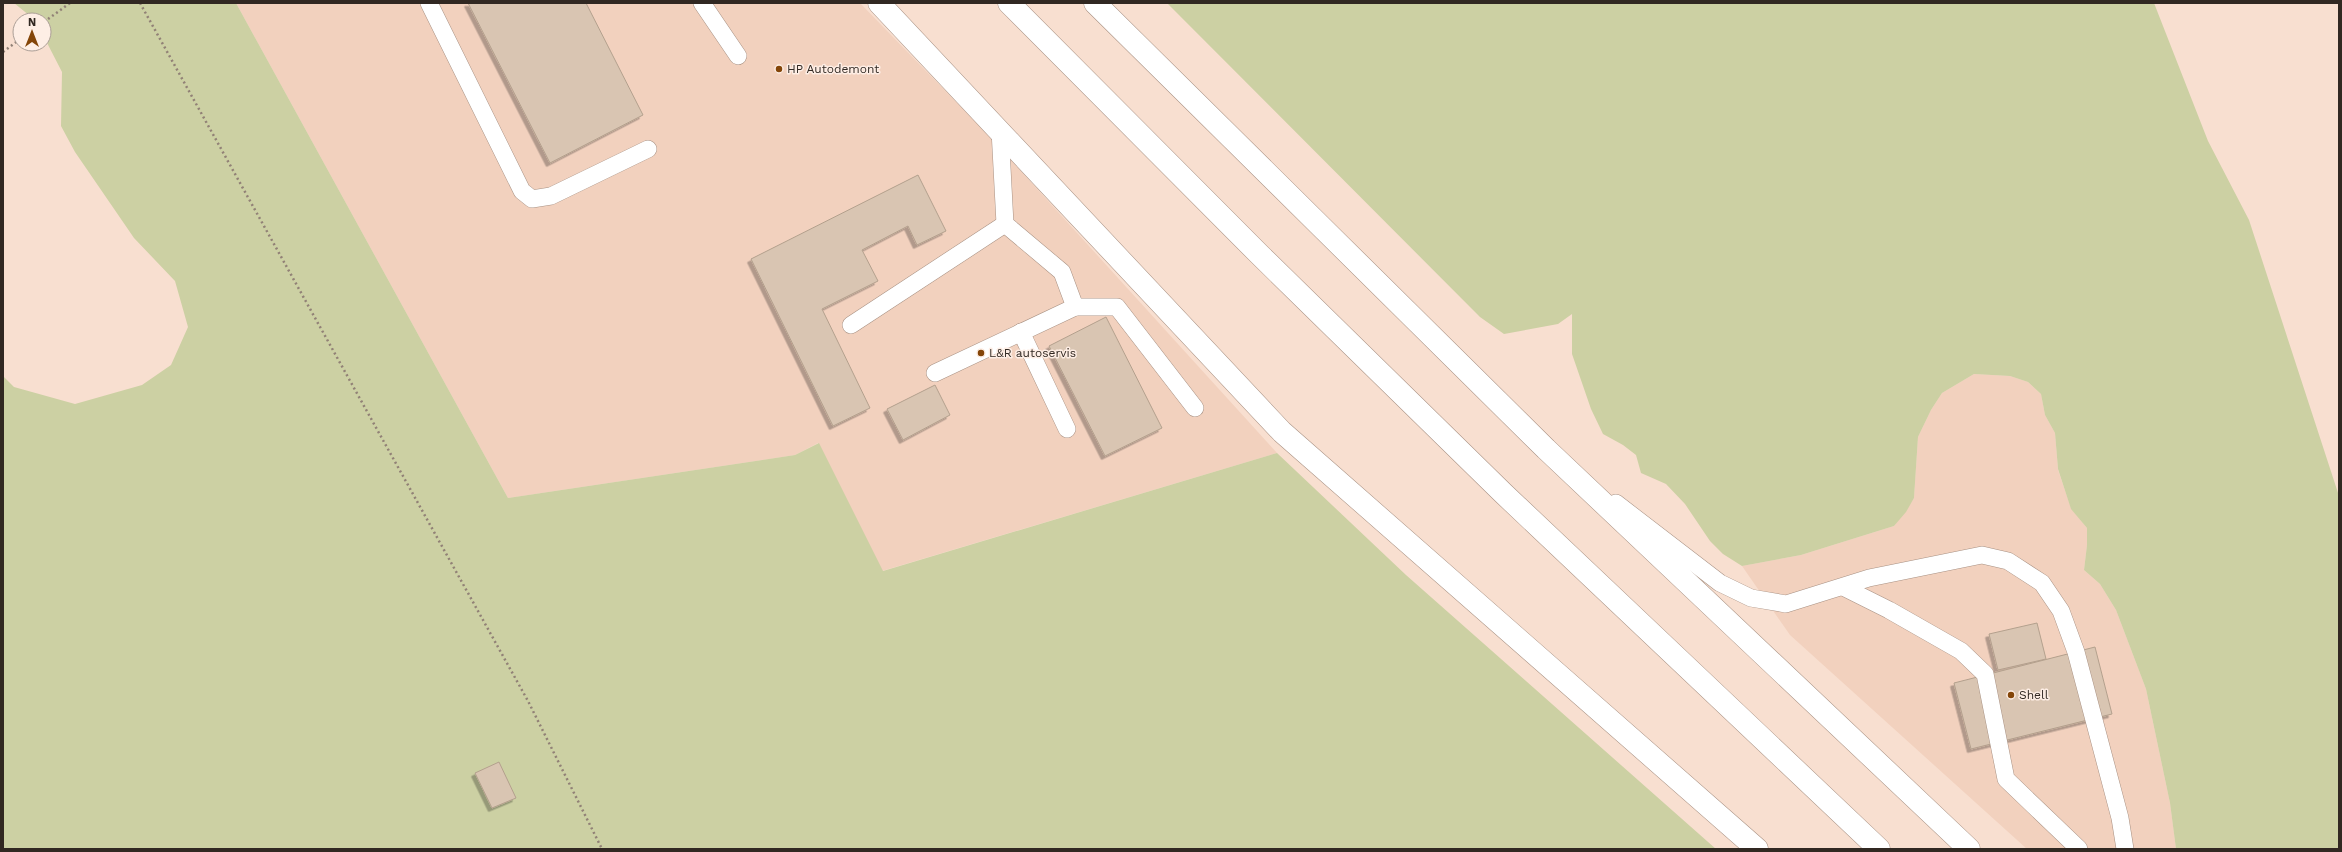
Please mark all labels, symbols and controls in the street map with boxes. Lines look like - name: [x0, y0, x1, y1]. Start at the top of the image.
- north arrow: [12, 12, 52, 52]
- text: N: [28, 16, 36, 29]
- place label: HP Autodemont: [787, 62, 879, 76]
- marker: HP Autodemont: [774, 64, 784, 74]
- place label: L&R autoservis: [989, 346, 1076, 360]
- marker: L&R autoservis: [976, 348, 986, 358]
- place label: Shell: [2019, 688, 2049, 702]
- marker: Shell: [2006, 690, 2016, 700]

